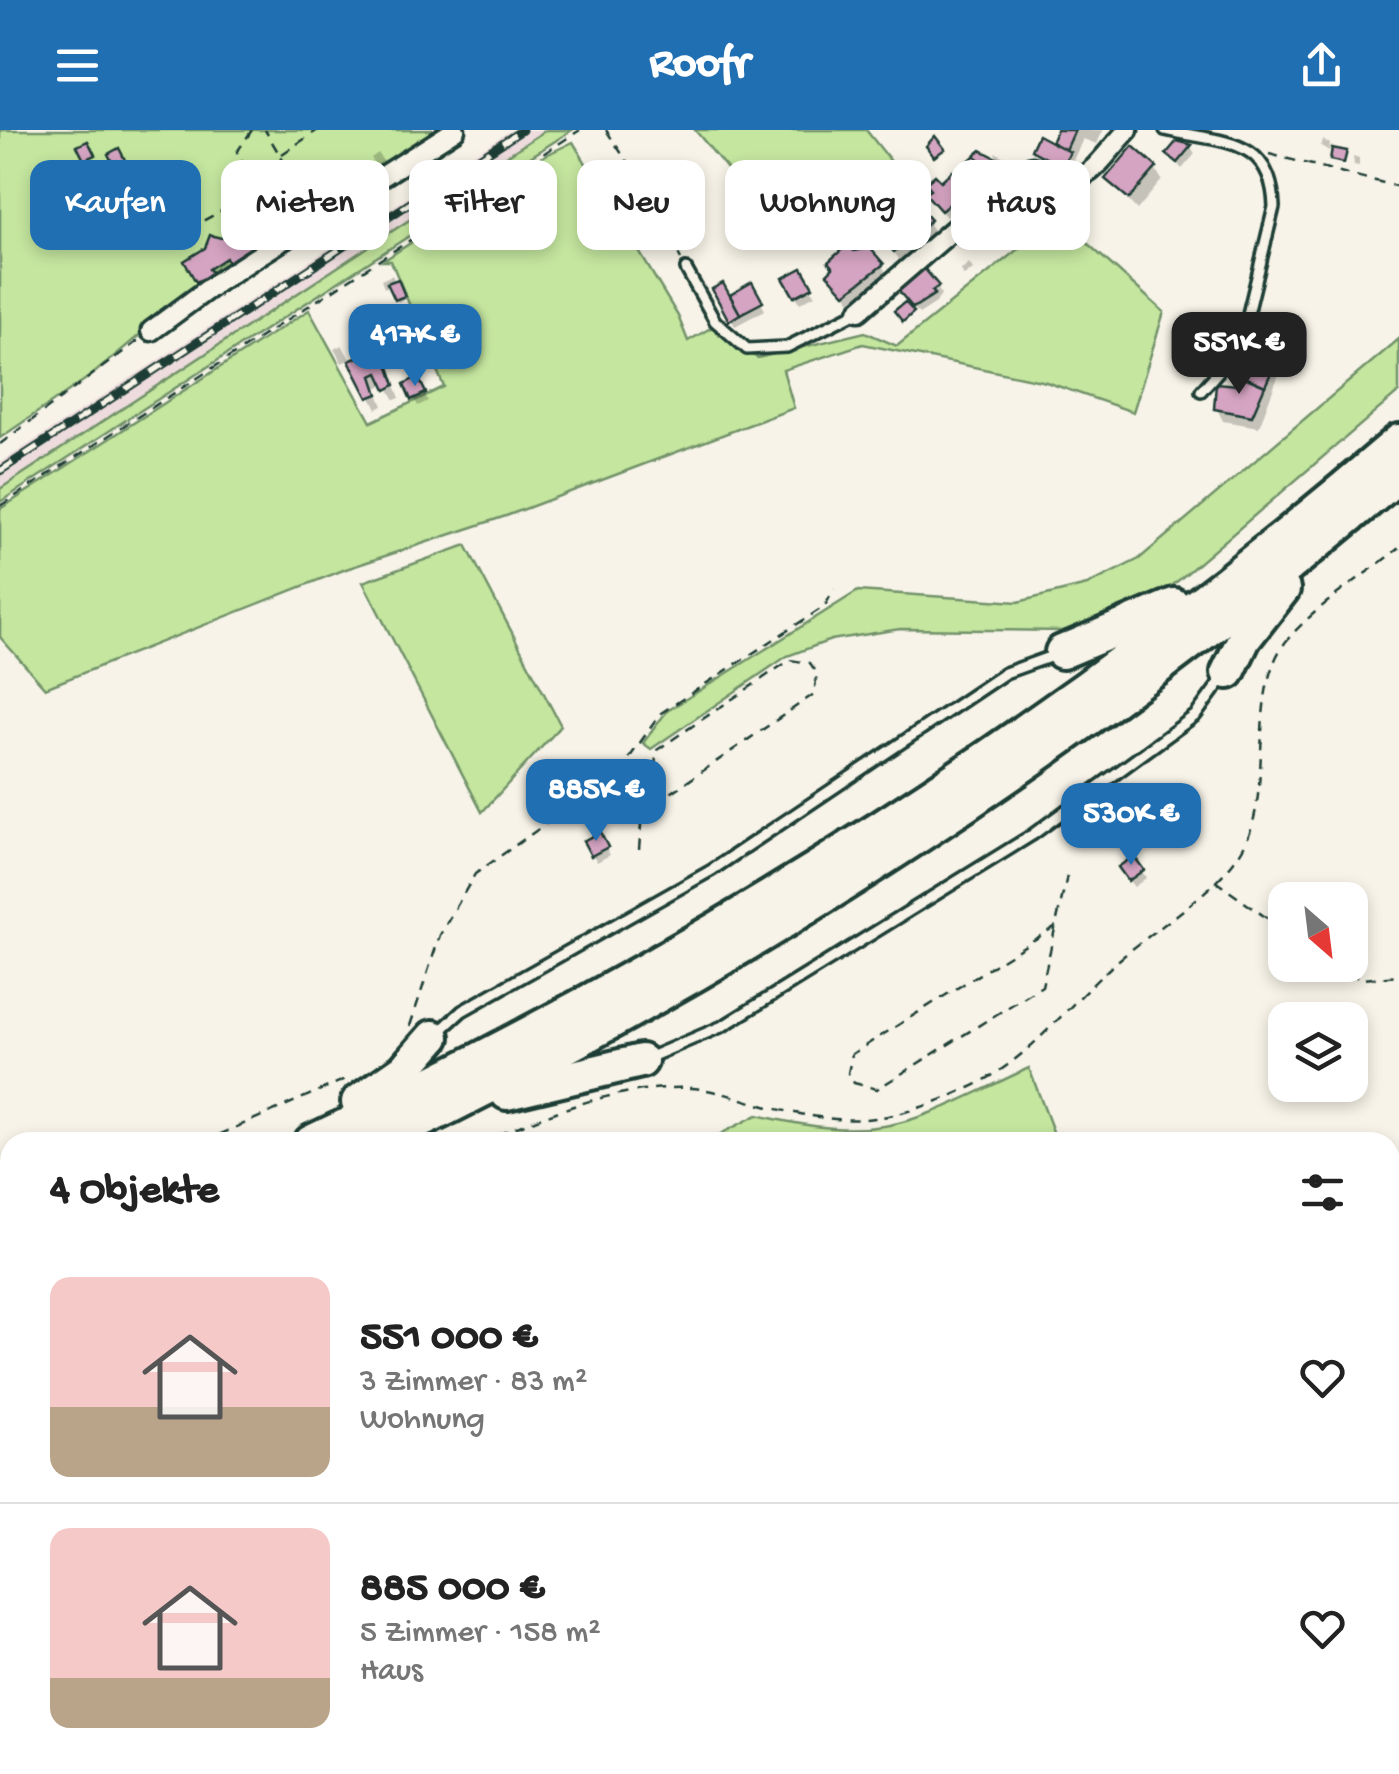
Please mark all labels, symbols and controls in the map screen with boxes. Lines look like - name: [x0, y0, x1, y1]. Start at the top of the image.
- icon: menu: [50, 38, 105, 93]
- icon: share: [1294, 38, 1349, 93]
- text: Roofr: [650, 39, 750, 92]
- chip: Kaufen: [30, 160, 201, 250]
- chip: Mieten: [221, 160, 389, 250]
- chip: Filter: [409, 160, 557, 250]
- chip: Neu: [577, 160, 705, 250]
- chip: Wohnung: [725, 160, 931, 250]
- chip: Haus: [951, 160, 1090, 250]
- pin: 417K €: [334, 304, 496, 389]
- pin: 551K €: [1158, 312, 1320, 397]
- text: 417K €: [371, 317, 459, 355]
- text: 551K €: [1194, 325, 1284, 363]
- pin: 885K €: [515, 759, 677, 844]
- text: 885K €: [548, 772, 644, 810]
- pin: 530K €: [1050, 783, 1212, 868]
- text: 530K €: [1083, 796, 1179, 834]
- north arrow: [1268, 882, 1368, 982]
- map controls: [1268, 882, 1368, 1102]
- button: layers: [1268, 1002, 1368, 1102]
- icon: filters: [1295, 1165, 1350, 1220]
- text: 4 Objekte: [50, 1168, 219, 1217]
- text: 551 000 €: [360, 1315, 538, 1364]
- icon: home: [130, 1317, 250, 1437]
- icon: heart: [1295, 1350, 1350, 1405]
- text: 3 Zimmer · 83 m²: [360, 1364, 587, 1402]
- text: Wohnung: [360, 1402, 485, 1440]
- text: 885 000 €: [360, 1566, 545, 1615]
- icon: home: [130, 1568, 250, 1688]
- icon: heart: [1295, 1601, 1350, 1656]
- text: 5 Zimmer · 158 m²: [360, 1615, 601, 1653]
- text: Haus: [360, 1653, 423, 1691]

